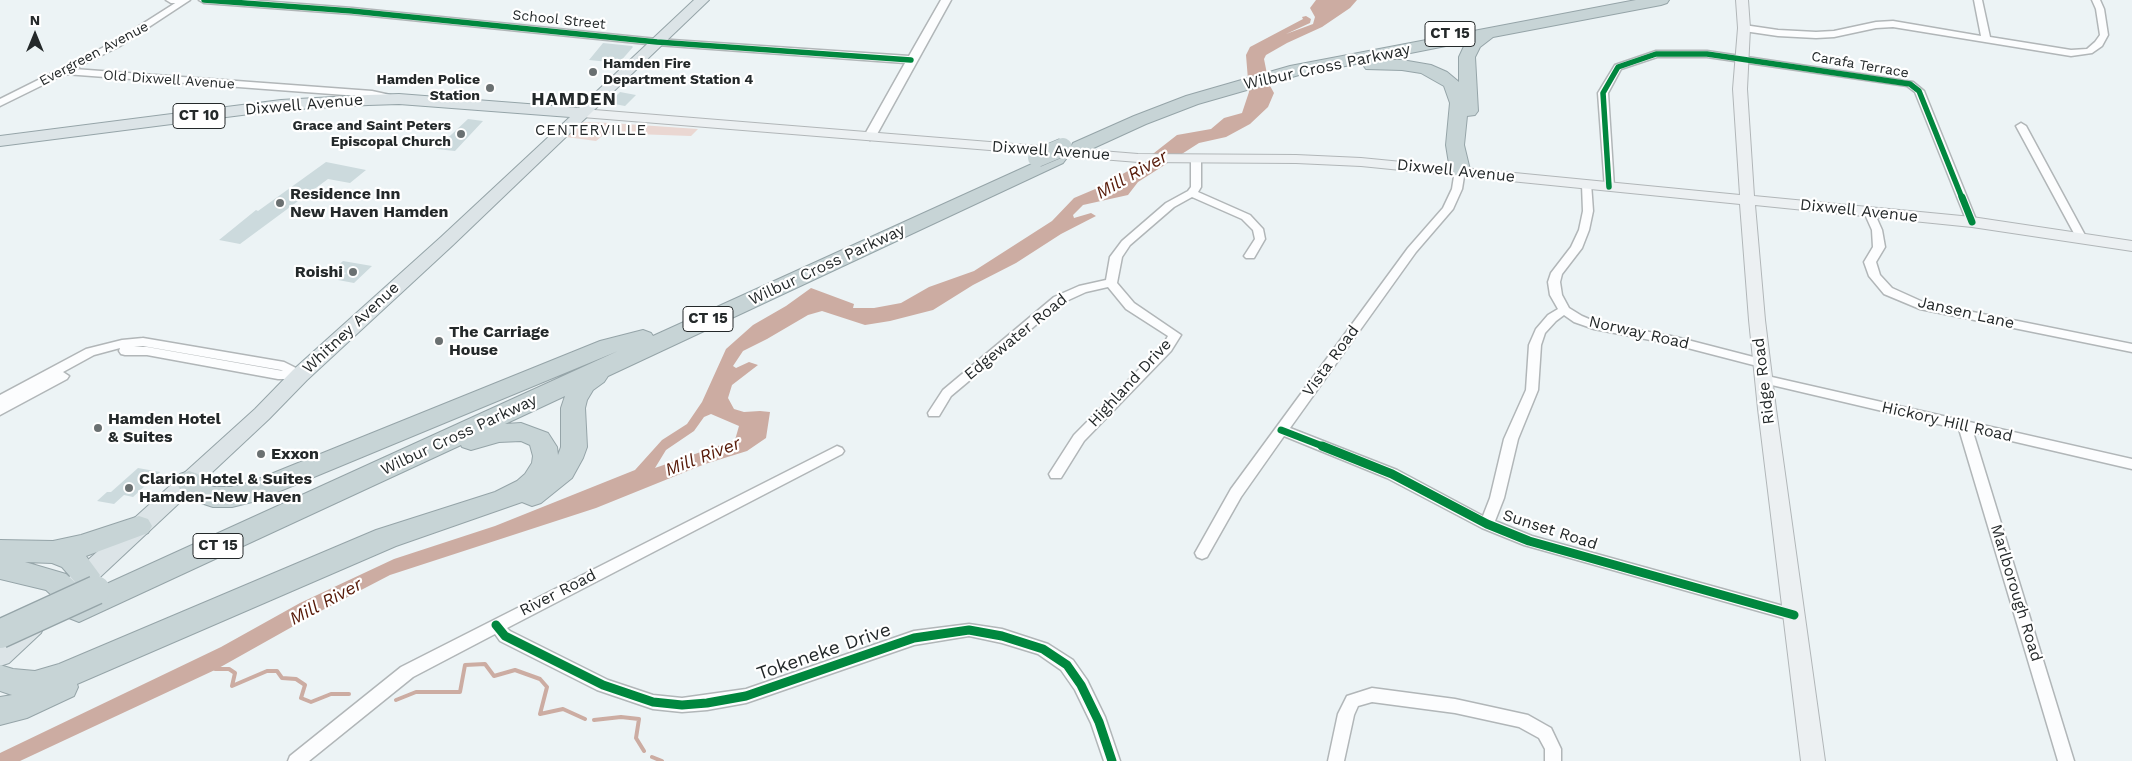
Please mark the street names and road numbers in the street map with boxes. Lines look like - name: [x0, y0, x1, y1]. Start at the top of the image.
- street label: School Street: [512, 7, 606, 33]
- street label: Evergreen Avenue: [37, 18, 151, 90]
- road number: CT 15: [1425, 22, 1475, 46]
- street label: Wilbur Cross Parkway: [1242, 40, 1412, 94]
- street label: Carafa Terrace: [1810, 48, 1910, 82]
- street label: Old Dixwell Avenue: [103, 67, 235, 93]
- street label: Dixwell Avenue: [244, 90, 364, 120]
- road number: CT 10: [173, 104, 225, 128]
- street label: Dixwell Avenue: [991, 137, 1111, 165]
- street label: Dixwell Avenue: [1396, 155, 1516, 187]
- street label: Dixwell Avenue: [1799, 195, 1919, 227]
- street label: Wilbur Cross Parkway: [746, 220, 908, 310]
- street label: Whitney Avenue: [299, 278, 403, 378]
- street label: Edgewater Road: [961, 290, 1071, 384]
- street label: Jansen Lane: [1916, 293, 2016, 333]
- road number: CT 15: [683, 306, 733, 332]
- street label: Norway Road: [1587, 312, 1691, 354]
- street label: Vista Road: [1299, 322, 1363, 400]
- street label: Highland Drive: [1084, 335, 1176, 431]
- street label: Ridge Road: [1749, 337, 1779, 425]
- street label: Wilbur Cross Parkway: [378, 390, 540, 480]
- street label: Hickory Hill Road: [1880, 398, 2014, 446]
- street label: Sunset Road: [1500, 506, 1600, 554]
- street label: Marlborough Road: [1986, 522, 2046, 664]
- road number: CT 15: [193, 534, 243, 558]
- street label: River Road: [516, 566, 600, 620]
- street label: Tokeneke Drive: [754, 618, 894, 686]

